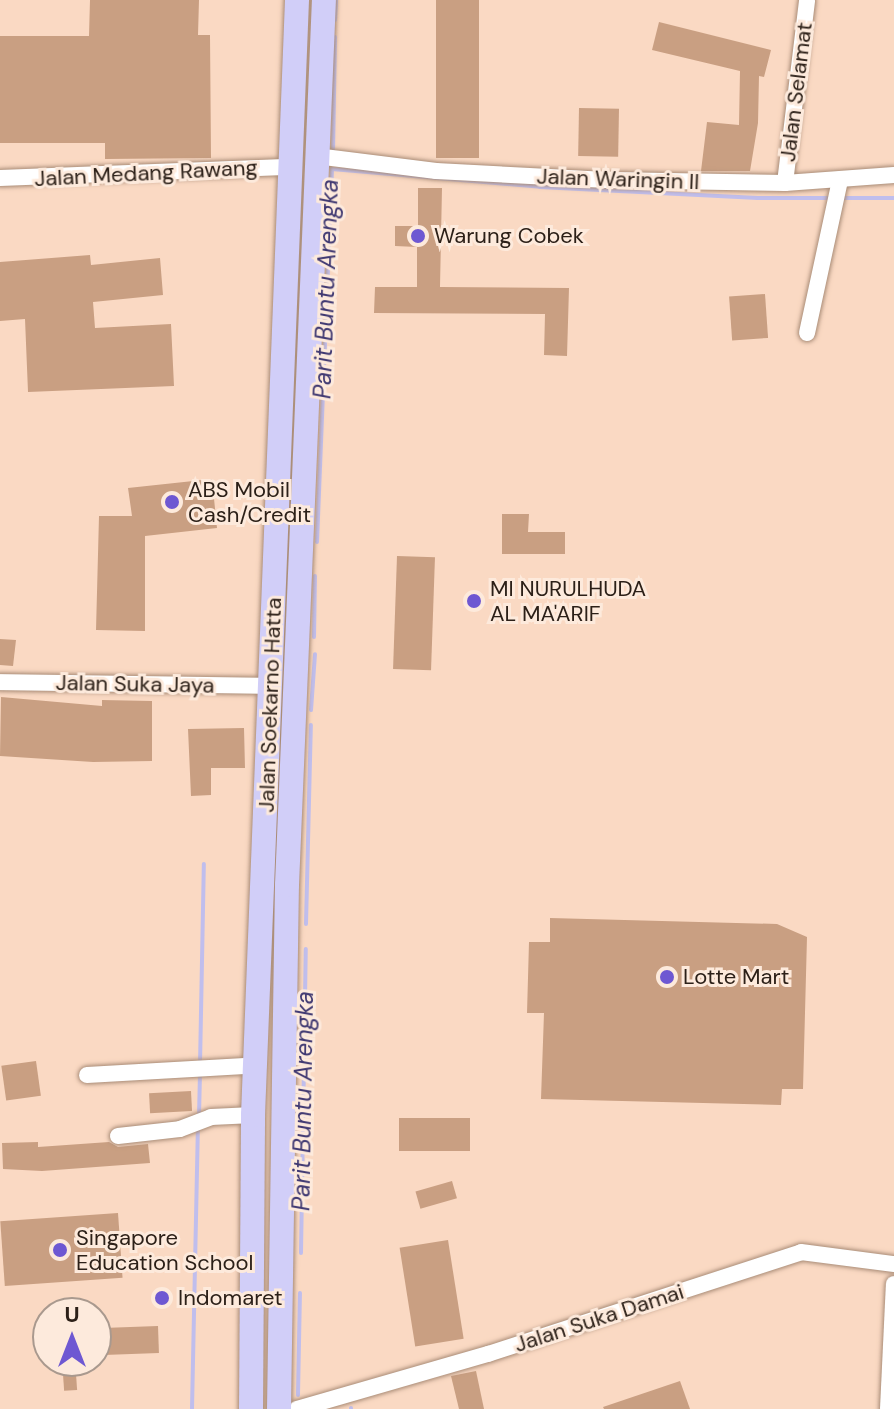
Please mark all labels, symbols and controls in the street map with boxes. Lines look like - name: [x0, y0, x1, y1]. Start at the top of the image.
- street label: Jalan Selamat: [774, 21, 818, 163]
- street label: Jalan Medang Rawang: [34, 154, 258, 192]
- street label: Jalan Waringin II: [536, 163, 700, 195]
- water label: Parit Buntu Arengka: [308, 179, 344, 399]
- place label: Warung Cobek: [434, 223, 584, 249]
- marker: Warung Cobek: [409, 227, 427, 245]
- place label: ABS Mobil Cash/Credit: [188, 476, 311, 528]
- marker: ABS Mobil Cash/Credit: [163, 493, 181, 511]
- place label: MI NURULHUDA AL MA'ARIF: [490, 575, 646, 626]
- marker: MI NURULHUDA AL MA'ARIF: [465, 592, 483, 610]
- street label: Jalan Soekarno Hatta: [253, 597, 287, 813]
- street label: Jalan Suka Jaya: [55, 669, 215, 699]
- place label: Lotte Mart: [683, 964, 789, 990]
- marker: Lotte Mart: [658, 968, 676, 986]
- water label: Parit Buntu Arengka: [287, 991, 319, 1211]
- place label: Singapore Education School: [76, 1224, 253, 1276]
- marker: Singapore Education School: [51, 1241, 69, 1259]
- street label: Jalan Suka Damai: [511, 1278, 687, 1358]
- place label: Indomaret: [178, 1285, 283, 1311]
- marker: Indomaret: [153, 1289, 171, 1307]
- north arrow: [32, 1297, 112, 1377]
- text: U: [64, 1300, 80, 1329]

